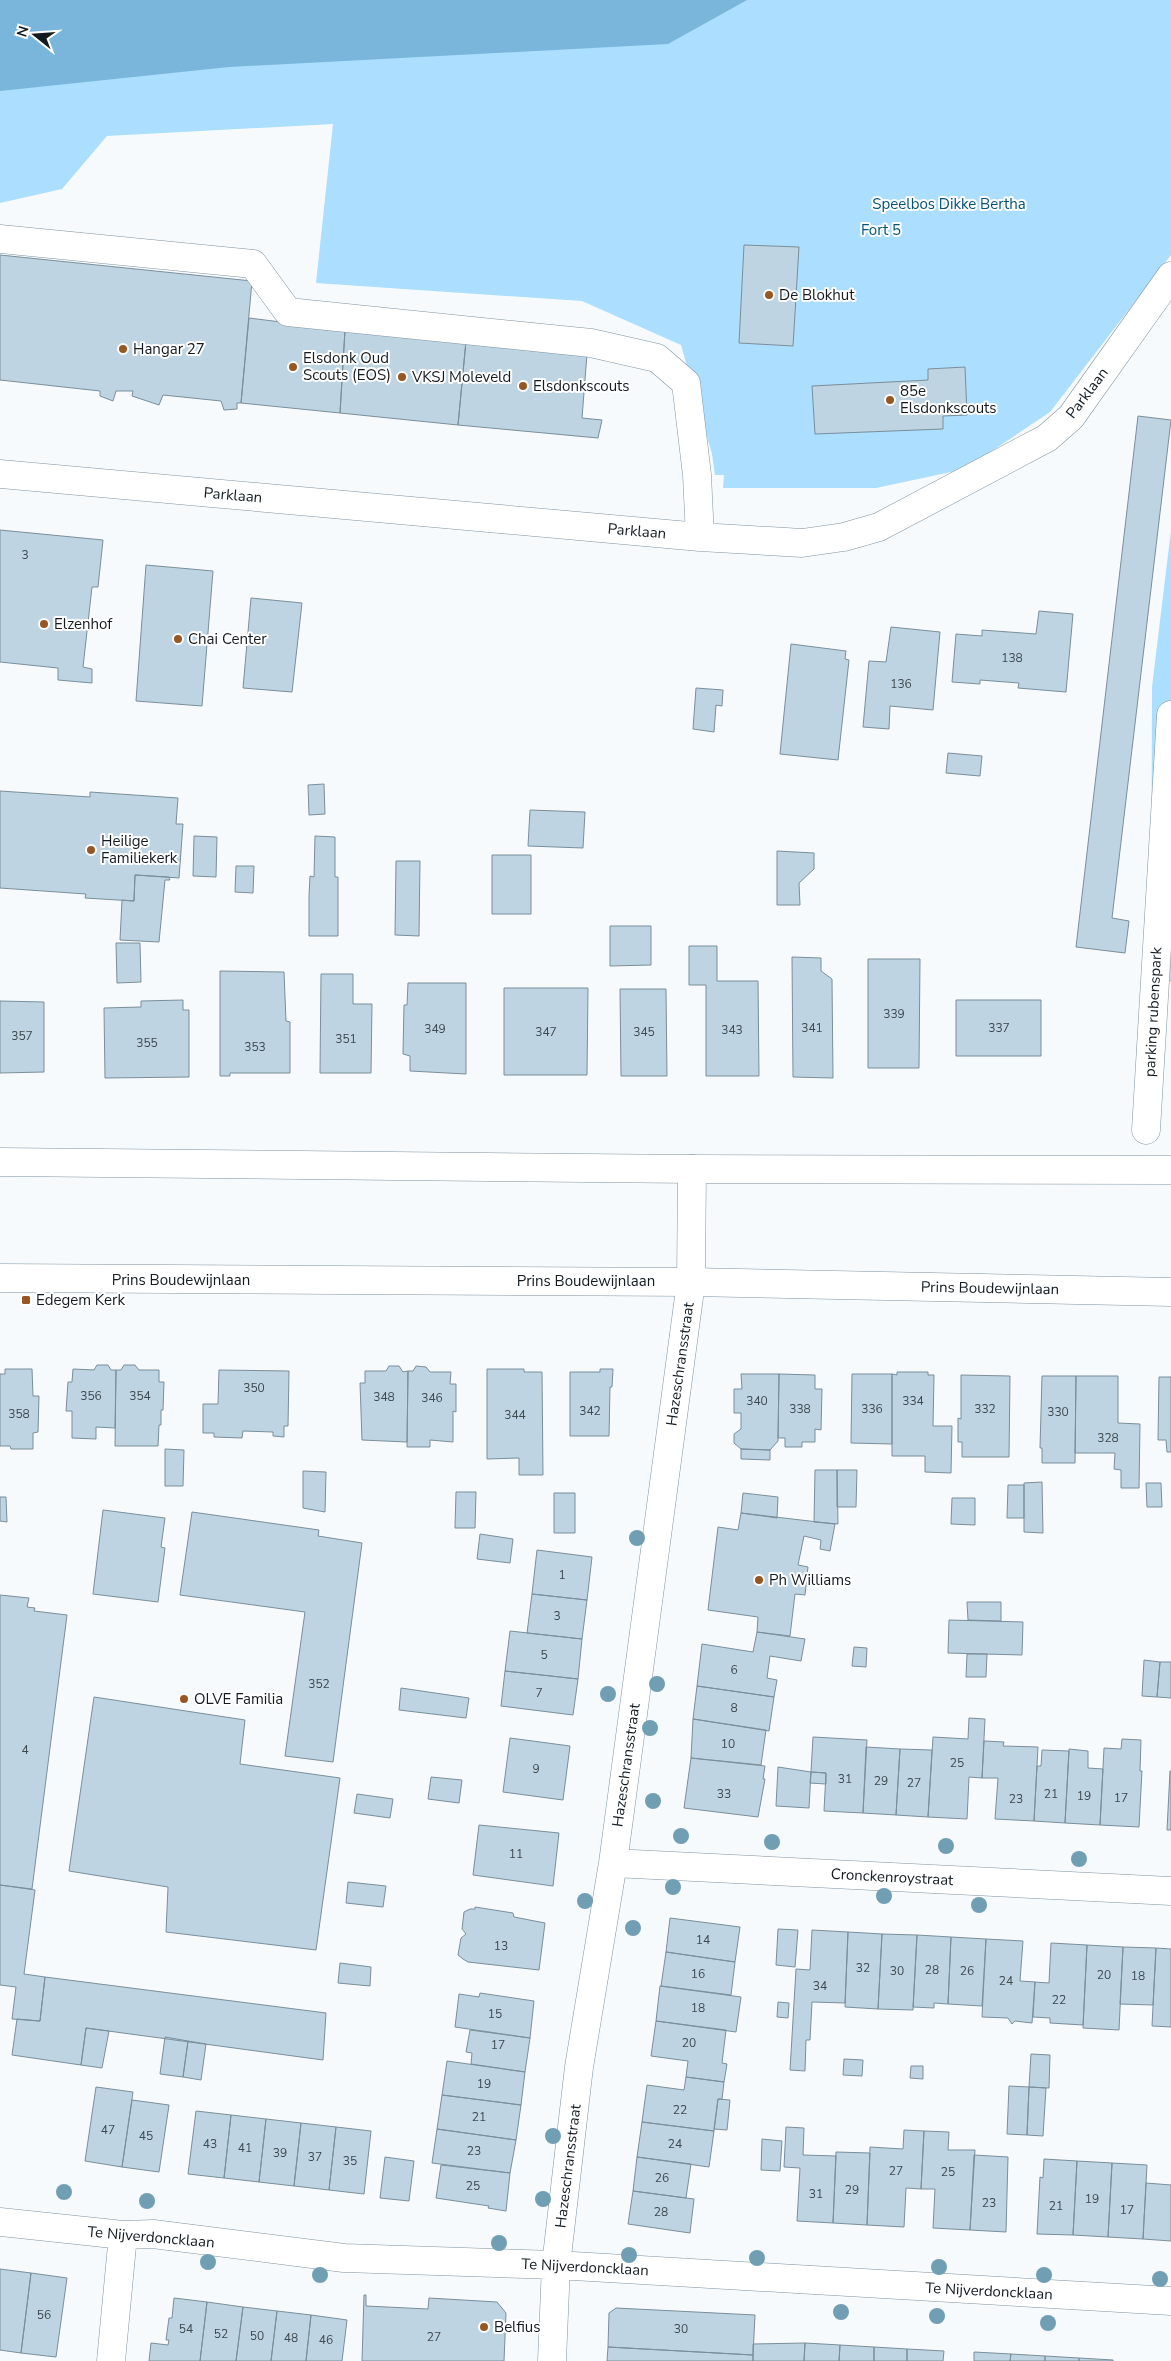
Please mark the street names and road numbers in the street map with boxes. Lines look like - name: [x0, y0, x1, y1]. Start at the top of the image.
- street label: Parklaan: [1061, 363, 1113, 423]
- street label: Parklaan: [203, 482, 263, 508]
- street label: Parklaan: [607, 518, 667, 544]
- street label: parking rubenspark: [1140, 946, 1166, 1077]
- street label: Prins Boudewijnlaan: [112, 1270, 250, 1290]
- street label: Prins Boudewijnlaan: [517, 1271, 655, 1291]
- street label: Prins Boudewijnlaan: [921, 1277, 1059, 1299]
- street label: Hazeschransstraat: [661, 1300, 699, 1427]
- street label: Hazeschransstraat: [607, 1701, 645, 1828]
- street label: Cronckenroystraat: [830, 1864, 955, 1890]
- street label: Hazeschransstraat: [550, 2102, 586, 2229]
- street label: Te Nijverdoncklaan: [87, 2221, 215, 2253]
- street label: Te Nijverdoncklaan: [521, 2254, 649, 2280]
- street label: Te Nijverdoncklaan: [925, 2278, 1053, 2304]

